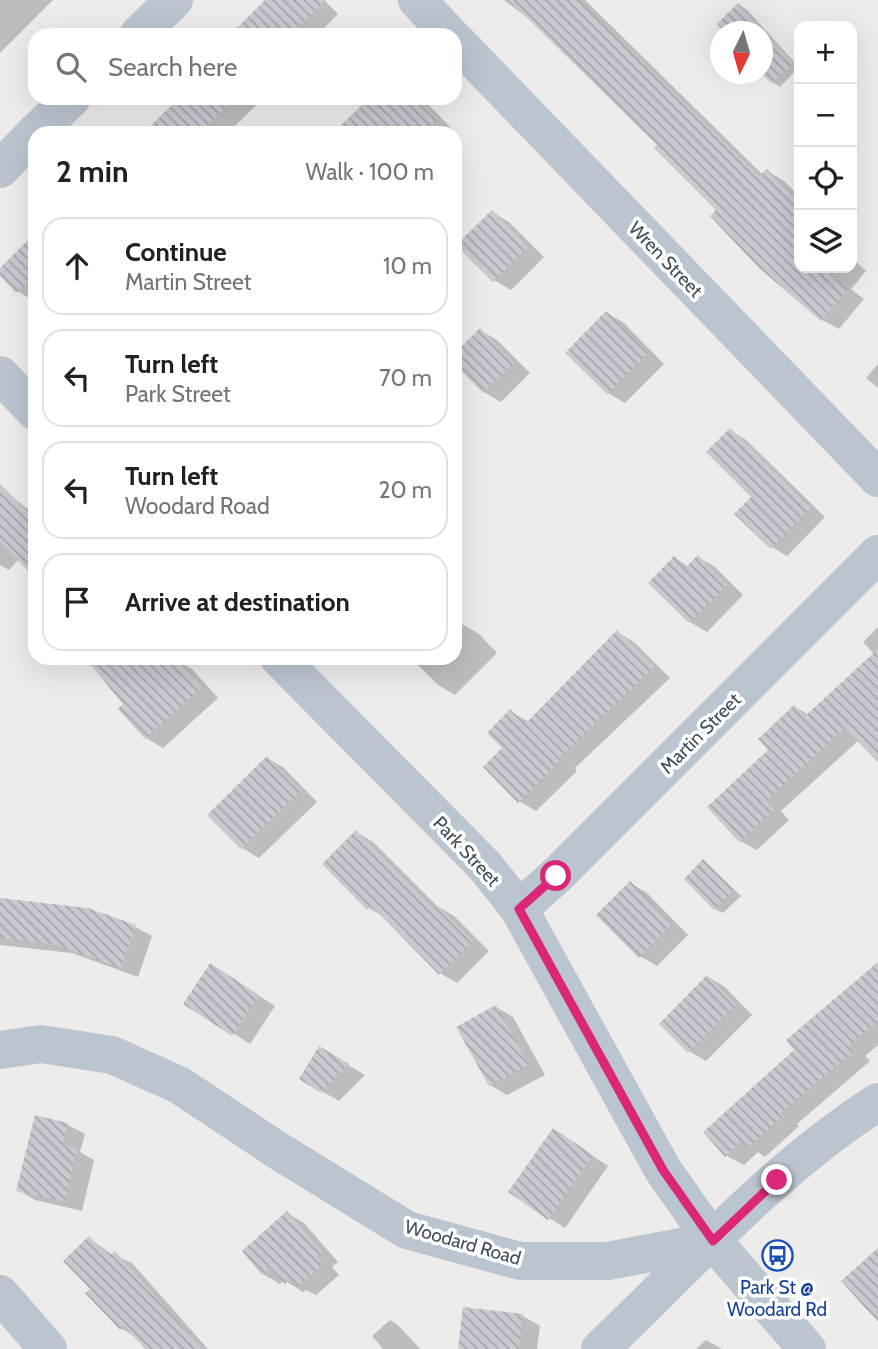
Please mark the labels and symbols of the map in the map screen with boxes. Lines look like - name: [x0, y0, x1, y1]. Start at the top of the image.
- north arrow: [710, 21, 773, 84]
- street label: Wren Street: [624, 217, 708, 303]
- street label: Martin Street: [655, 688, 746, 778]
- street label: Park Street: [428, 812, 505, 892]
- route start: [540, 860, 571, 891]
- route end: [761, 1164, 792, 1195]
- street label: Woodard Road: [402, 1215, 524, 1270]
- bus stop icon: Park St @ Woodard Rd: [760, 1239, 794, 1273]
- place label: Park St @ Woodard Rd: [727, 1276, 827, 1321]

